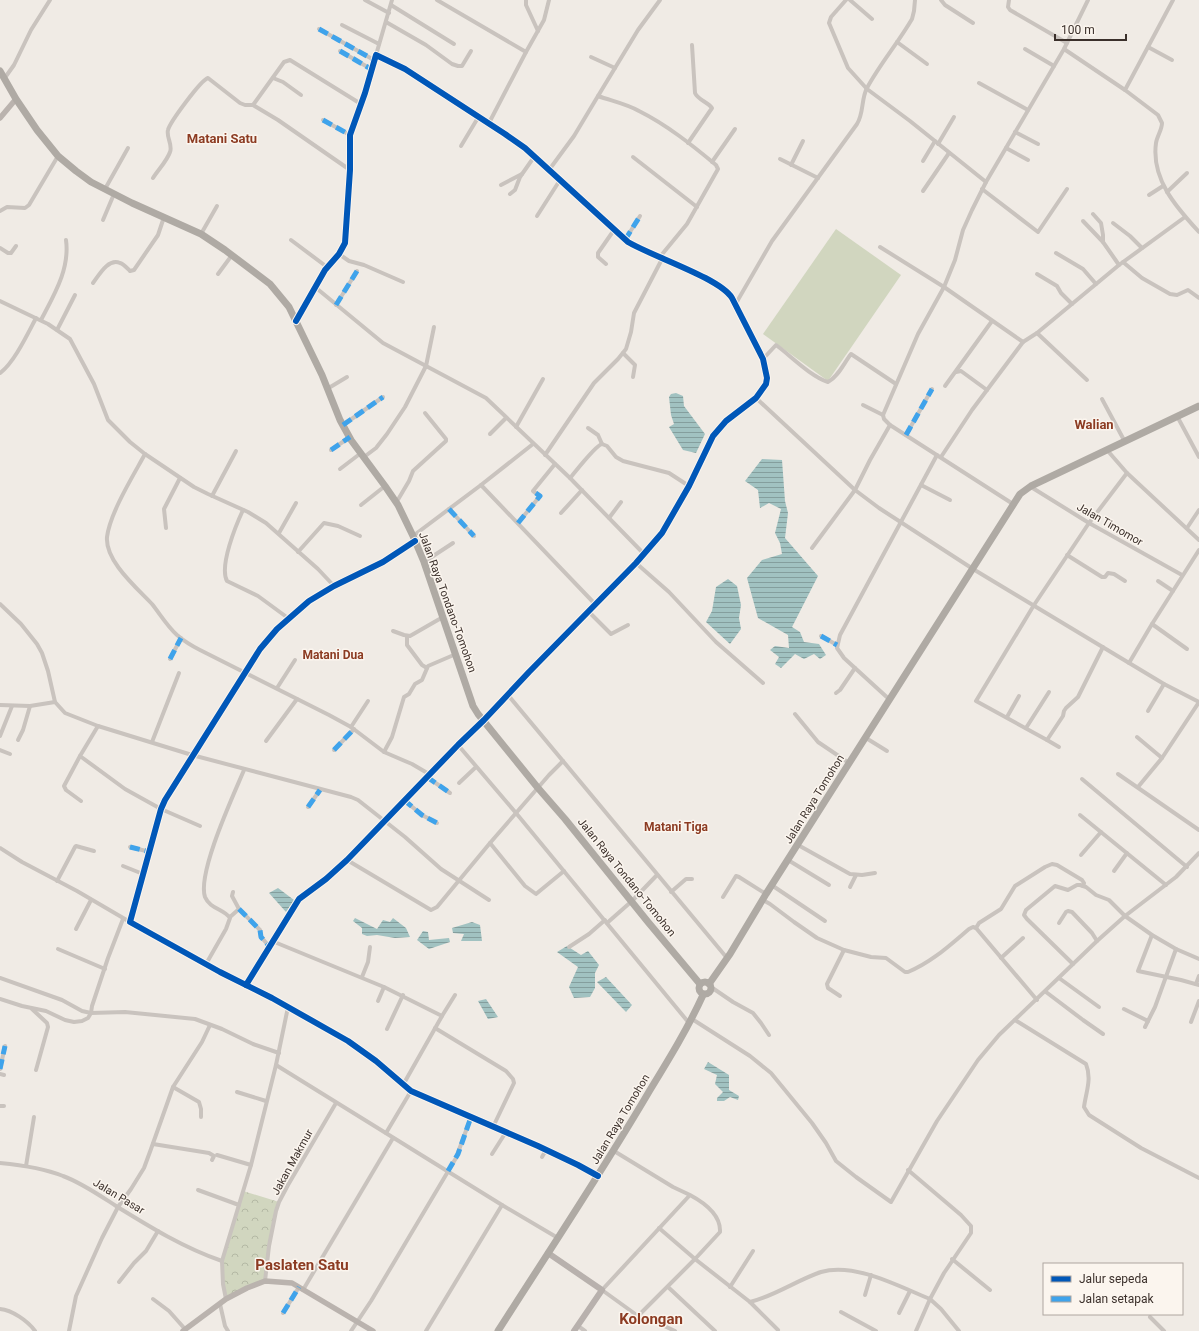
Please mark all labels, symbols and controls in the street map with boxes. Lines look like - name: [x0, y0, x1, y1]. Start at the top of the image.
- scale bar: [1055, 16, 1126, 42]
- text: 100 m: [1061, 23, 1095, 37]
- district label: Matani Satu: [187, 131, 257, 146]
- district label: Walian: [1074, 417, 1114, 432]
- street label: Jalan Timomor: [1074, 500, 1145, 549]
- street label: Jalan Raya Tondano-Tomohon: [416, 530, 479, 674]
- district label: Matani Dua: [302, 648, 364, 662]
- street label: Jalan Raya Tomohon: [782, 752, 847, 846]
- street label: Jalan Raya Tondano-Tomohon: [575, 816, 678, 939]
- district label: Matani Tiga: [644, 820, 709, 834]
- street label: Jalan Raya Tomohon: [588, 1072, 652, 1167]
- street label: Jakan Makmur: [269, 1127, 316, 1197]
- street label: Jalan Pasar: [91, 1176, 147, 1217]
- district label: Paslaten Satu: [255, 1256, 349, 1274]
- legend: [1043, 1263, 1183, 1315]
- text: Jalur sepeda: [1079, 1272, 1148, 1286]
- text: Jalan setapak: [1079, 1292, 1154, 1306]
- district label: Kolongan: [619, 1310, 683, 1328]

